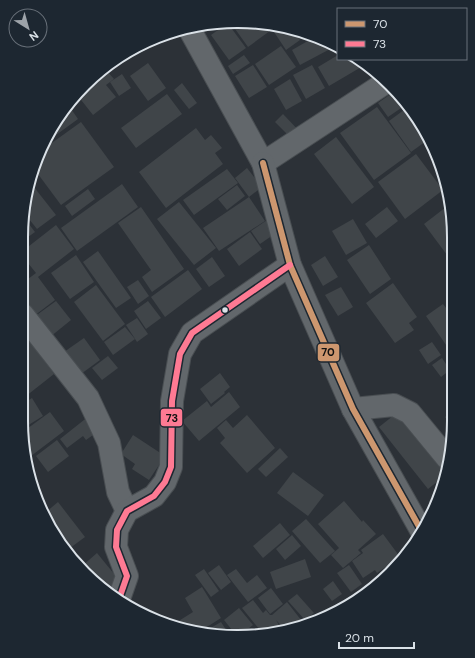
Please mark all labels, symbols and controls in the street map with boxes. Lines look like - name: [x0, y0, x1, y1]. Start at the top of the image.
- north arrow: [8, 8, 48, 48]
- legend: [337, 8, 467, 60]
- text: 70: [373, 16, 387, 32]
- text: N: [27, 28, 41, 44]
- text: 73: [373, 36, 386, 52]
- unlabelled marker: [220, 305, 230, 315]
- line badge: 70: [317, 343, 340, 362]
- text: 70: [321, 345, 335, 359]
- line badge: 73: [160, 408, 183, 427]
- text: 73: [166, 411, 178, 425]
- scale bar: [339, 624, 414, 650]
- text: 20 m: [345, 630, 374, 646]

